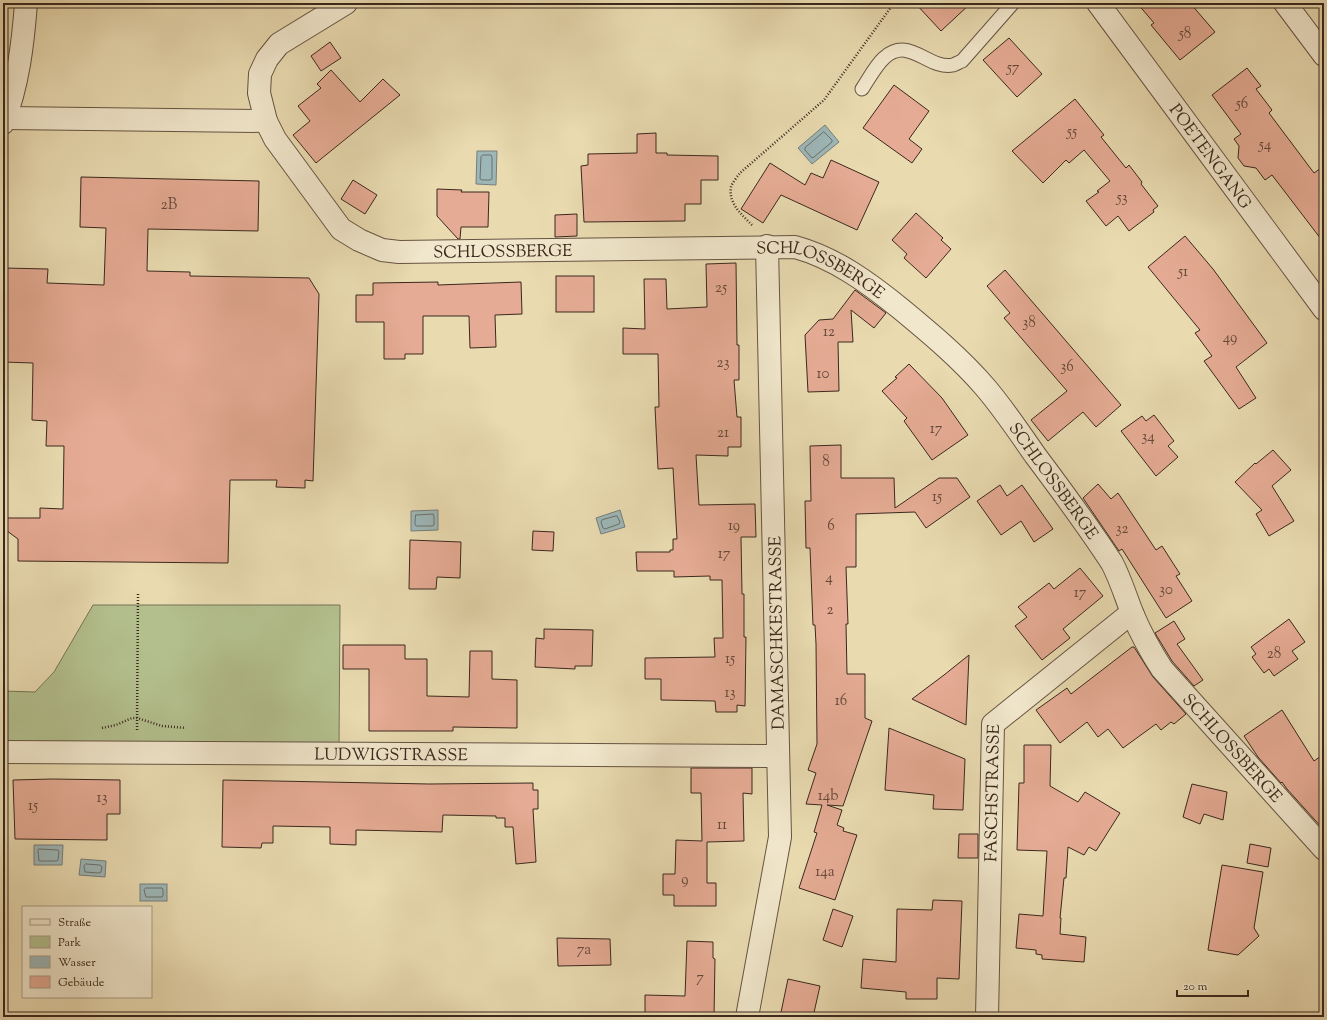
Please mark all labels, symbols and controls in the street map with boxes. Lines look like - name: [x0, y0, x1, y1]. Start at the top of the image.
- house number: 58: [1178, 24, 1191, 45]
- house number: 57: [1006, 58, 1020, 79]
- house number: 56: [1235, 94, 1248, 115]
- street label: POETENGANG: [1162, 99, 1256, 215]
- house number: 55: [1066, 122, 1077, 143]
- house number: 54: [1258, 135, 1272, 156]
- house number: 53: [1115, 188, 1128, 209]
- house number: 2B: [161, 195, 178, 216]
- street label: SCHLOSSBERGE: [756, 237, 889, 306]
- street label: SCHLOSSBERGE: [433, 240, 573, 266]
- house number: 51: [1177, 262, 1188, 283]
- house number: 25: [715, 278, 727, 299]
- house number: 38: [1022, 313, 1036, 334]
- house number: 12: [823, 322, 835, 343]
- house number: 49: [1223, 328, 1237, 349]
- house number: 23: [716, 353, 730, 374]
- house number: 36: [1060, 357, 1074, 378]
- house number: 10: [817, 364, 830, 385]
- street label: SCHLOSSBERGE: [1002, 418, 1103, 545]
- house number: 17: [930, 419, 943, 440]
- house number: 21: [717, 423, 729, 444]
- house number: 34: [1141, 427, 1155, 448]
- house number: 8: [822, 452, 830, 473]
- house number: 15: [932, 487, 942, 508]
- house number: 19: [728, 516, 740, 537]
- house number: 6: [827, 516, 835, 537]
- house number: 32: [1115, 519, 1129, 540]
- street label: DAMASCHKESTRASSE: [764, 536, 792, 730]
- house number: 17: [718, 544, 731, 565]
- house number: 4: [825, 568, 833, 589]
- house number: 30: [1159, 580, 1173, 601]
- house number: 17: [1074, 583, 1087, 604]
- house number: 2: [826, 600, 834, 621]
- house number: 28: [1267, 644, 1281, 665]
- house number: 15: [725, 649, 735, 670]
- house number: 13: [724, 683, 736, 704]
- street label: SCHLOSSBERGE: [1176, 689, 1287, 809]
- house number: 16: [835, 691, 847, 712]
- street label: FASCHSTRASSE: [980, 724, 1007, 862]
- street label: LUDWIGSTRASSE: [314, 744, 468, 768]
- house number: 14b: [818, 786, 838, 807]
- house number: 13: [96, 788, 108, 809]
- house number: 15: [28, 796, 38, 817]
- house number: 11: [717, 815, 727, 836]
- house number: 14a: [815, 862, 835, 883]
- house number: 9: [681, 870, 689, 891]
- legend: [22, 906, 152, 998]
- text: Straße: [58, 914, 92, 932]
- text: Park: [58, 934, 81, 952]
- house number: 7a: [577, 940, 591, 961]
- text: Wasser: [58, 954, 96, 972]
- house number: 7: [696, 968, 704, 989]
- scale bar: [1177, 972, 1248, 998]
- text: Gebäude: [58, 974, 105, 992]
- text: 20 m: [1183, 978, 1208, 996]

